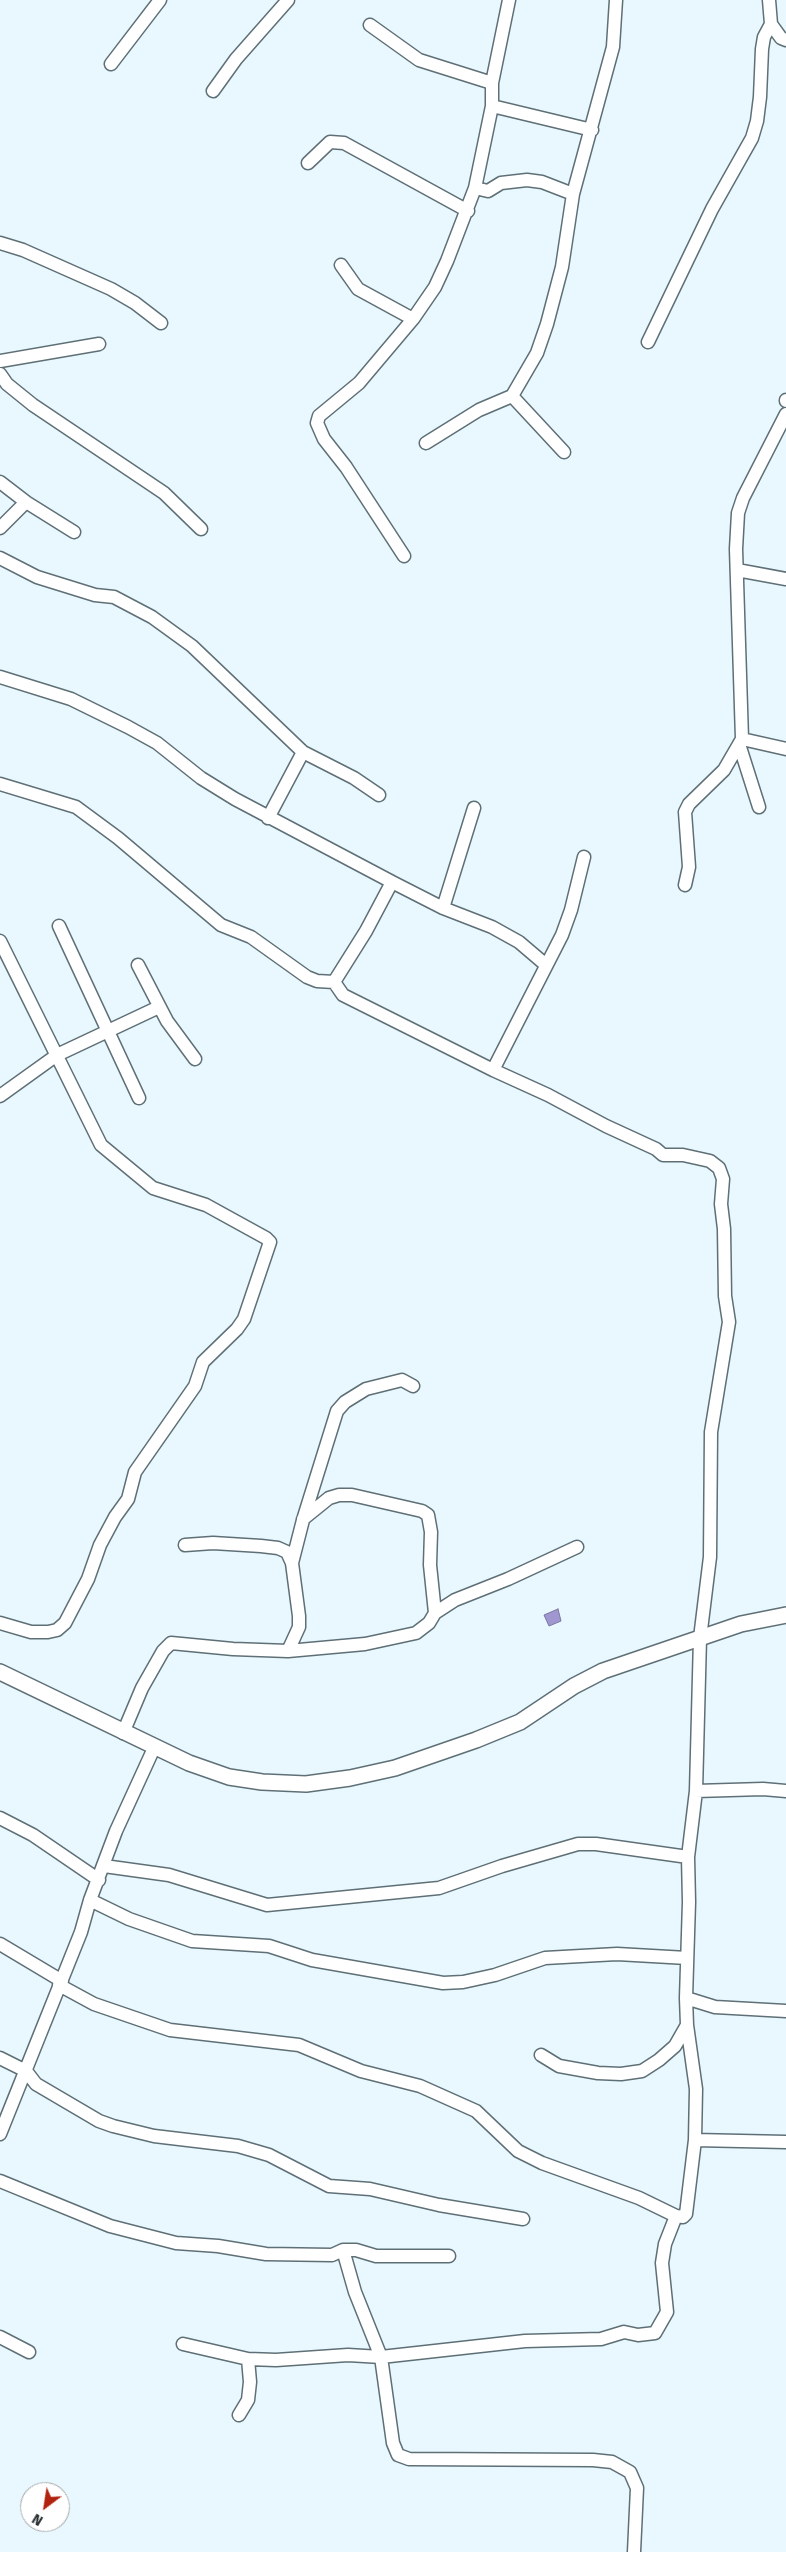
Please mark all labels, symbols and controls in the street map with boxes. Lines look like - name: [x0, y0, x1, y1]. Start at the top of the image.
- north arrow: [20, 2482, 70, 2532]
- text: N: [29, 2510, 46, 2529]

